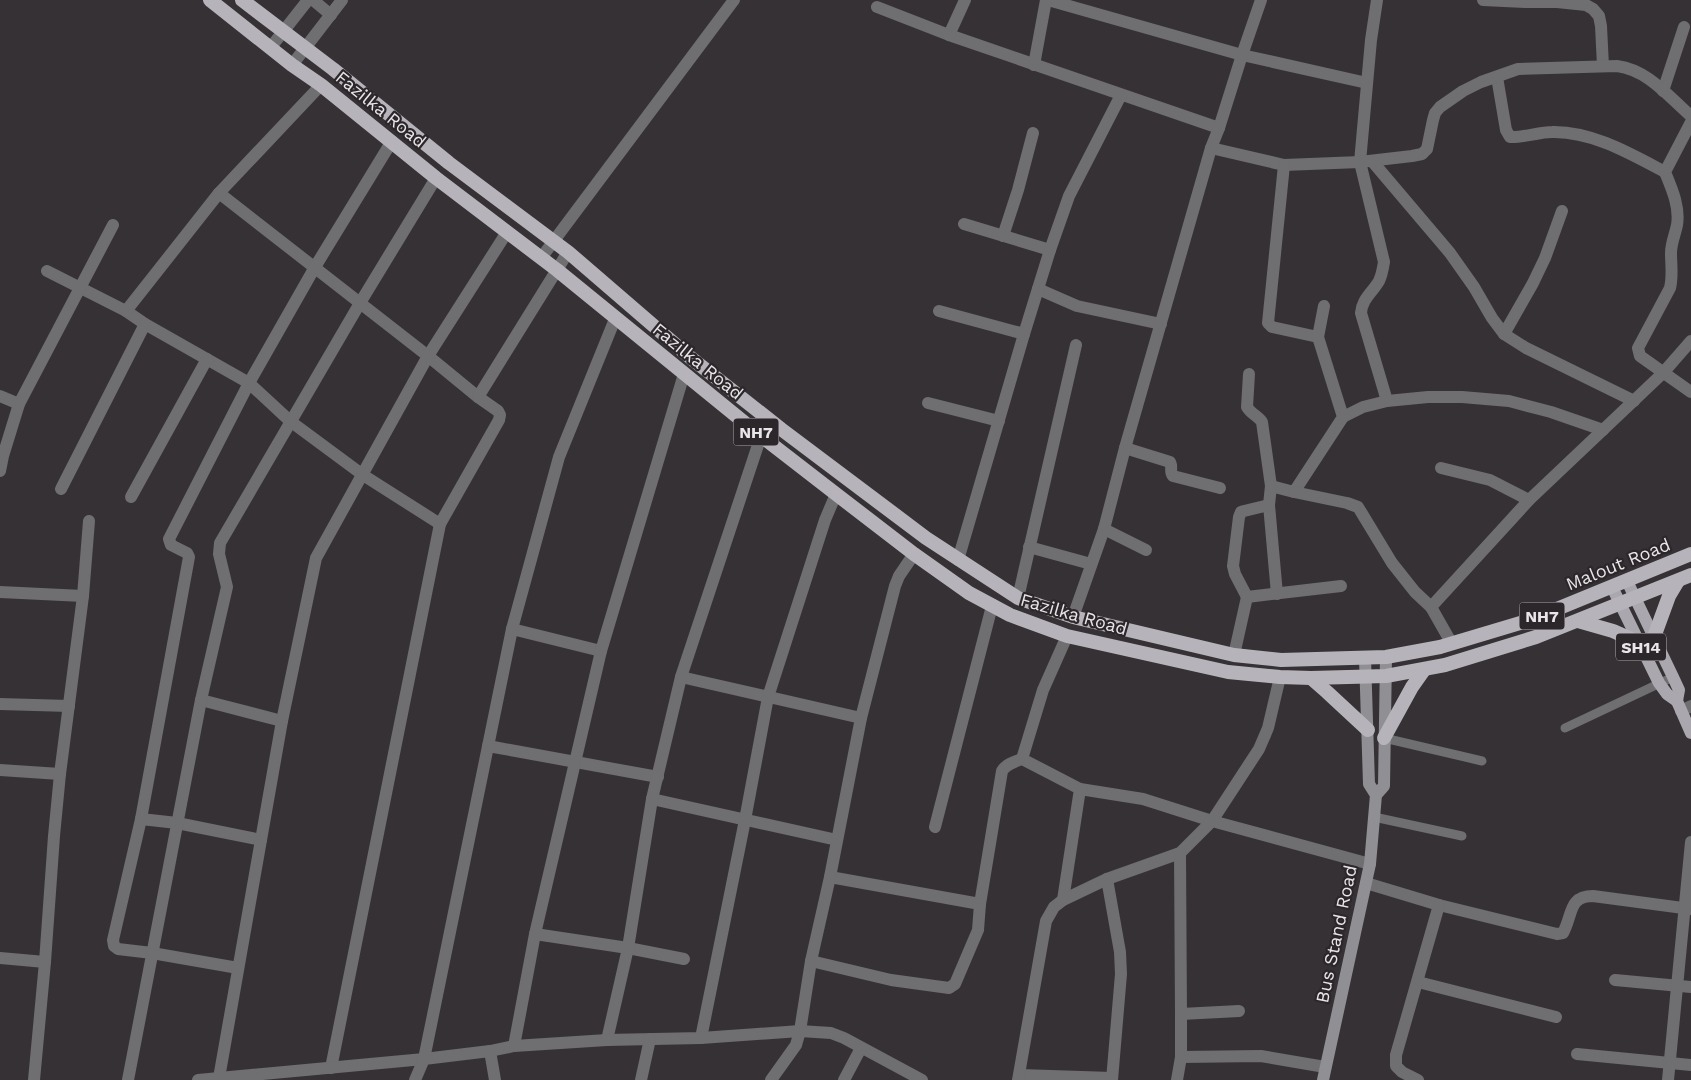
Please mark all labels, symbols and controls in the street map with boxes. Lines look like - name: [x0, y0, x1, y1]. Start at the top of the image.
- street label: Fazilka Road: [332, 66, 430, 152]
- street label: Fazilka Road: [649, 318, 747, 404]
- road number: NH7: [734, 418, 778, 446]
- street label: Malout Road: [1563, 534, 1673, 594]
- street label: Fazilka Road: [1018, 589, 1130, 639]
- road number: NH7: [1520, 602, 1564, 630]
- road number: SH14: [1616, 634, 1666, 660]
- street label: Bus Stand Road: [1311, 863, 1361, 1005]

